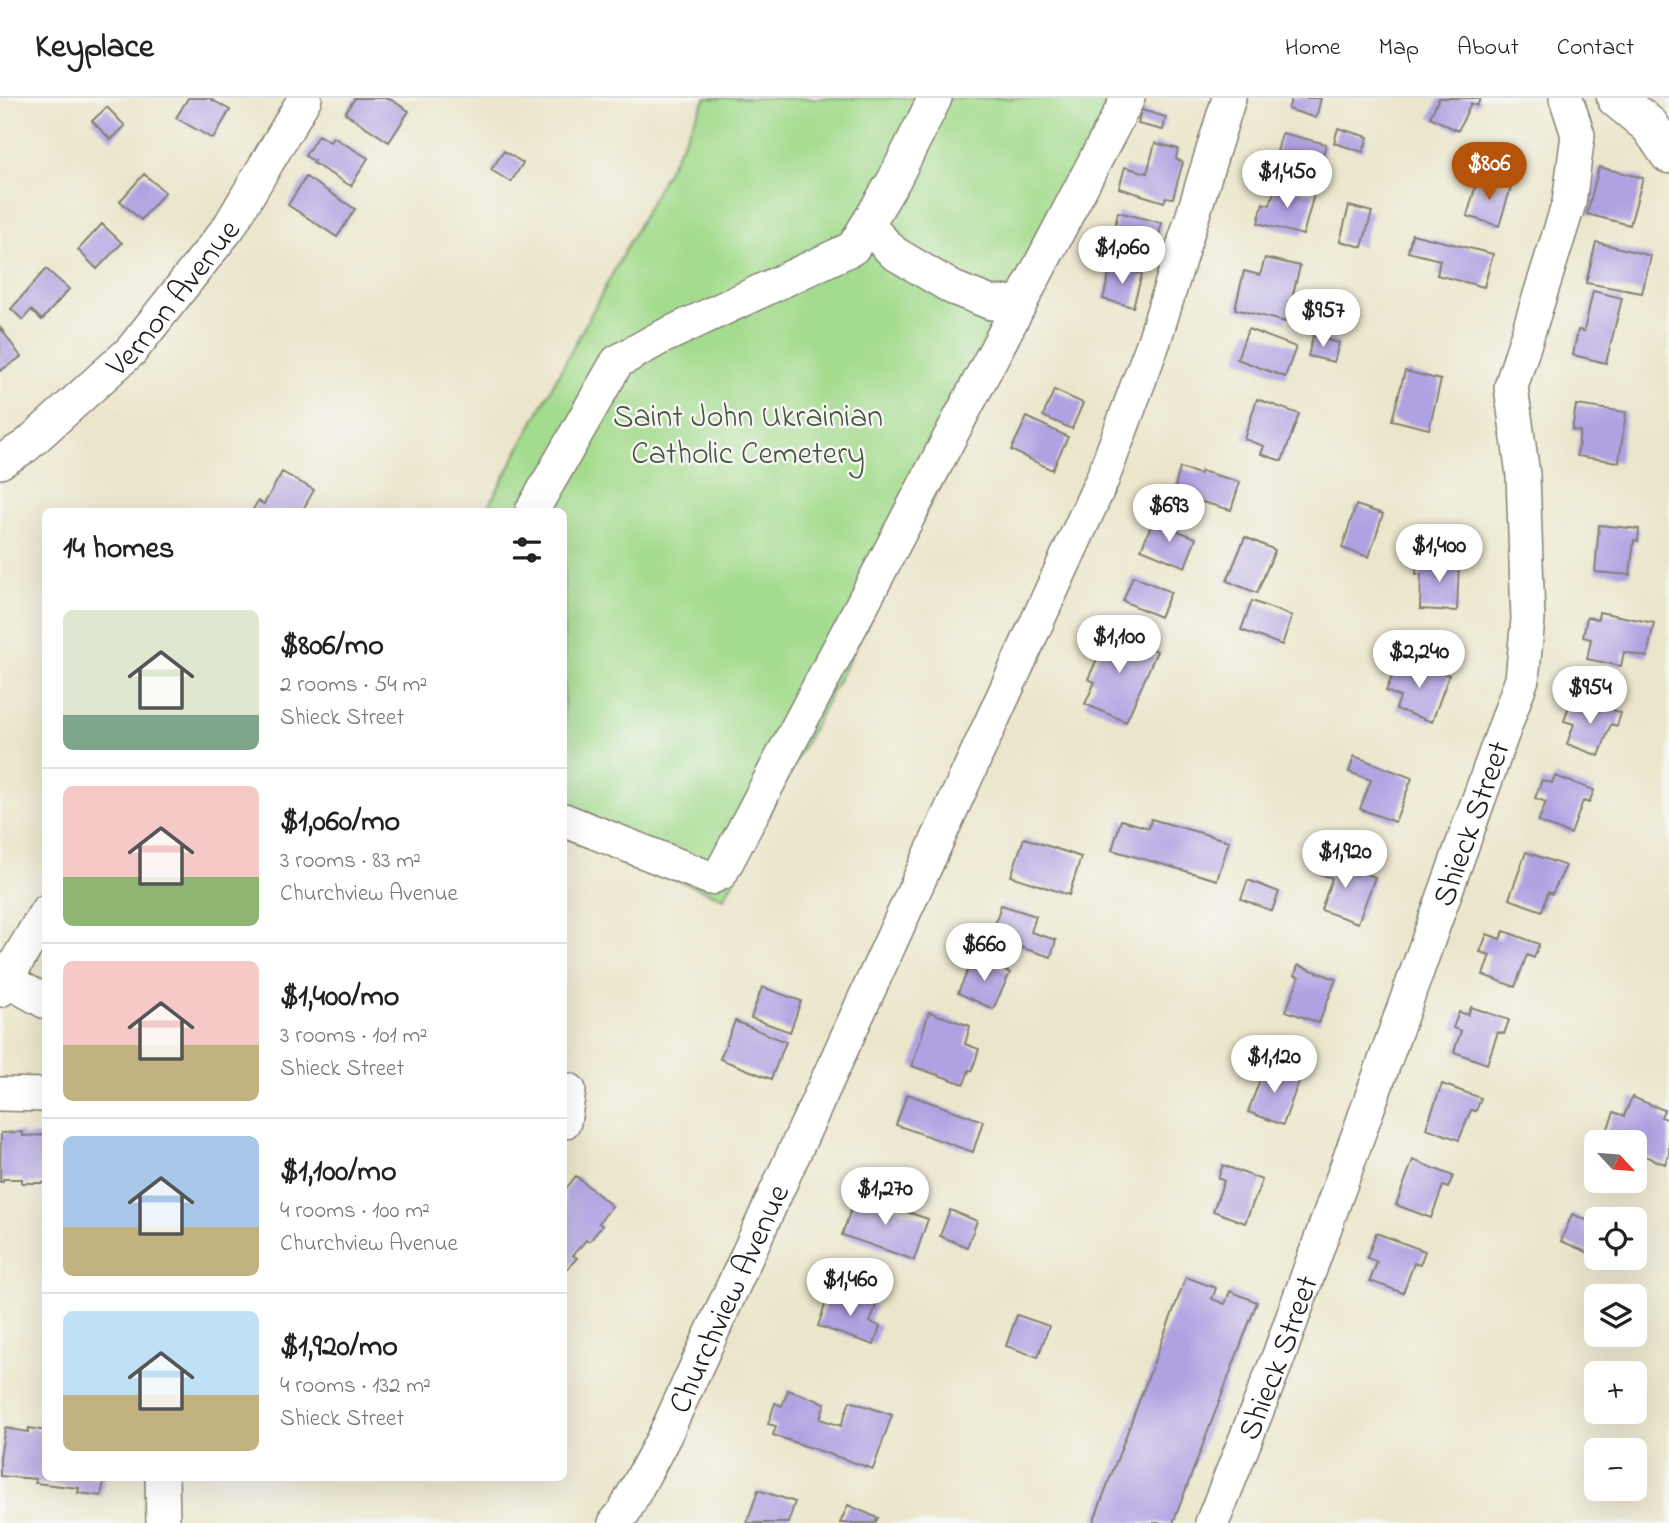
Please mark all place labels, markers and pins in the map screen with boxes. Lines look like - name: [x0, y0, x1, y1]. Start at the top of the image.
- pin: $806: [1448, 142, 1530, 202]
- pin: $1,450: [1230, 150, 1344, 210]
- pin: $1,060: [1065, 226, 1179, 286]
- pin: $957: [1282, 289, 1364, 349]
- pin: $693: [1128, 484, 1210, 544]
- pin: $1,400: [1382, 524, 1496, 584]
- pin: $1,100: [1062, 616, 1176, 675]
- pin: $2,240: [1362, 630, 1476, 690]
- pin: $954: [1549, 666, 1631, 726]
- pin: $1,920: [1288, 830, 1402, 890]
- pin: $660: [943, 924, 1025, 983]
- pin: $1,120: [1217, 1035, 1331, 1095]
- pin: $1,270: [828, 1168, 942, 1227]
- pin: $1,460: [793, 1258, 907, 1318]

